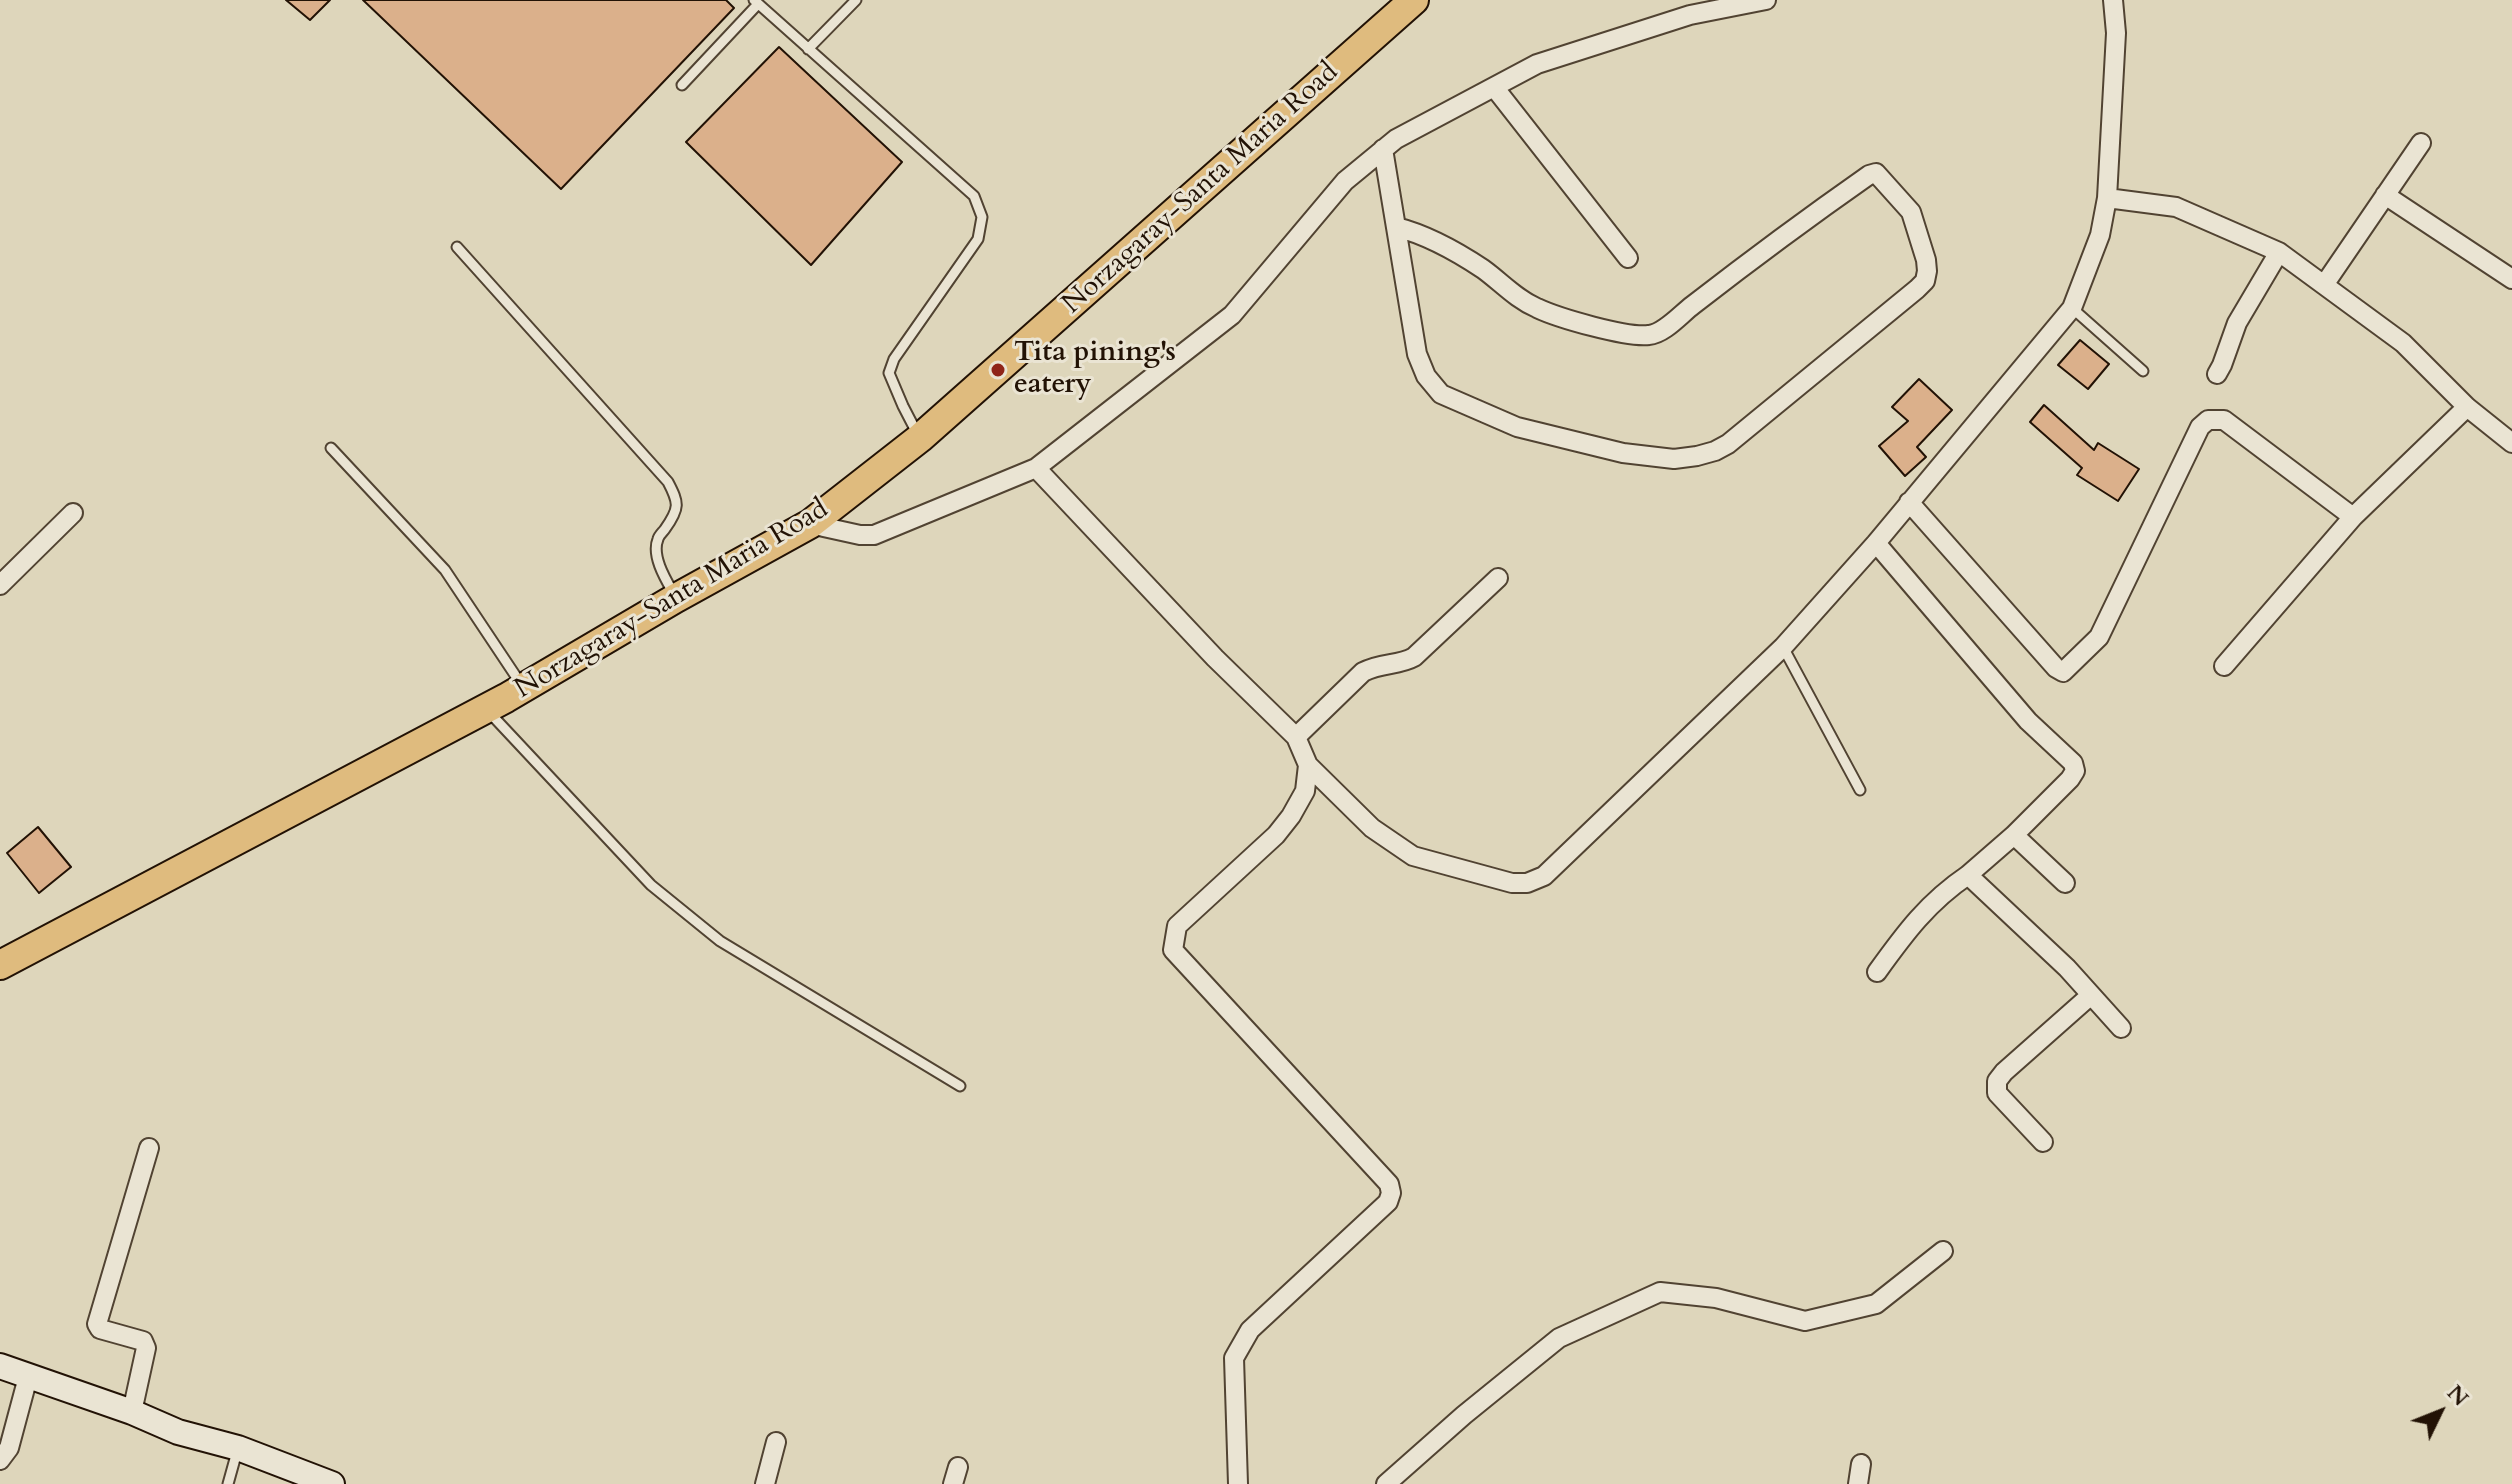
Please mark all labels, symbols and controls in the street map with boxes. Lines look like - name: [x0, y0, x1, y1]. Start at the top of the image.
- street label: Norzagaray-Santa Maria Road: [1056, 56, 1346, 322]
- place label: Tita pining's eatery: [1014, 337, 1176, 403]
- marker: Tita pining's eatery: [989, 361, 1007, 379]
- street label: Norzagaray-Santa Maria Road: [509, 493, 835, 707]
- north arrow: [2400, 1372, 2480, 1452]
- text: N: [2440, 1378, 2475, 1413]

